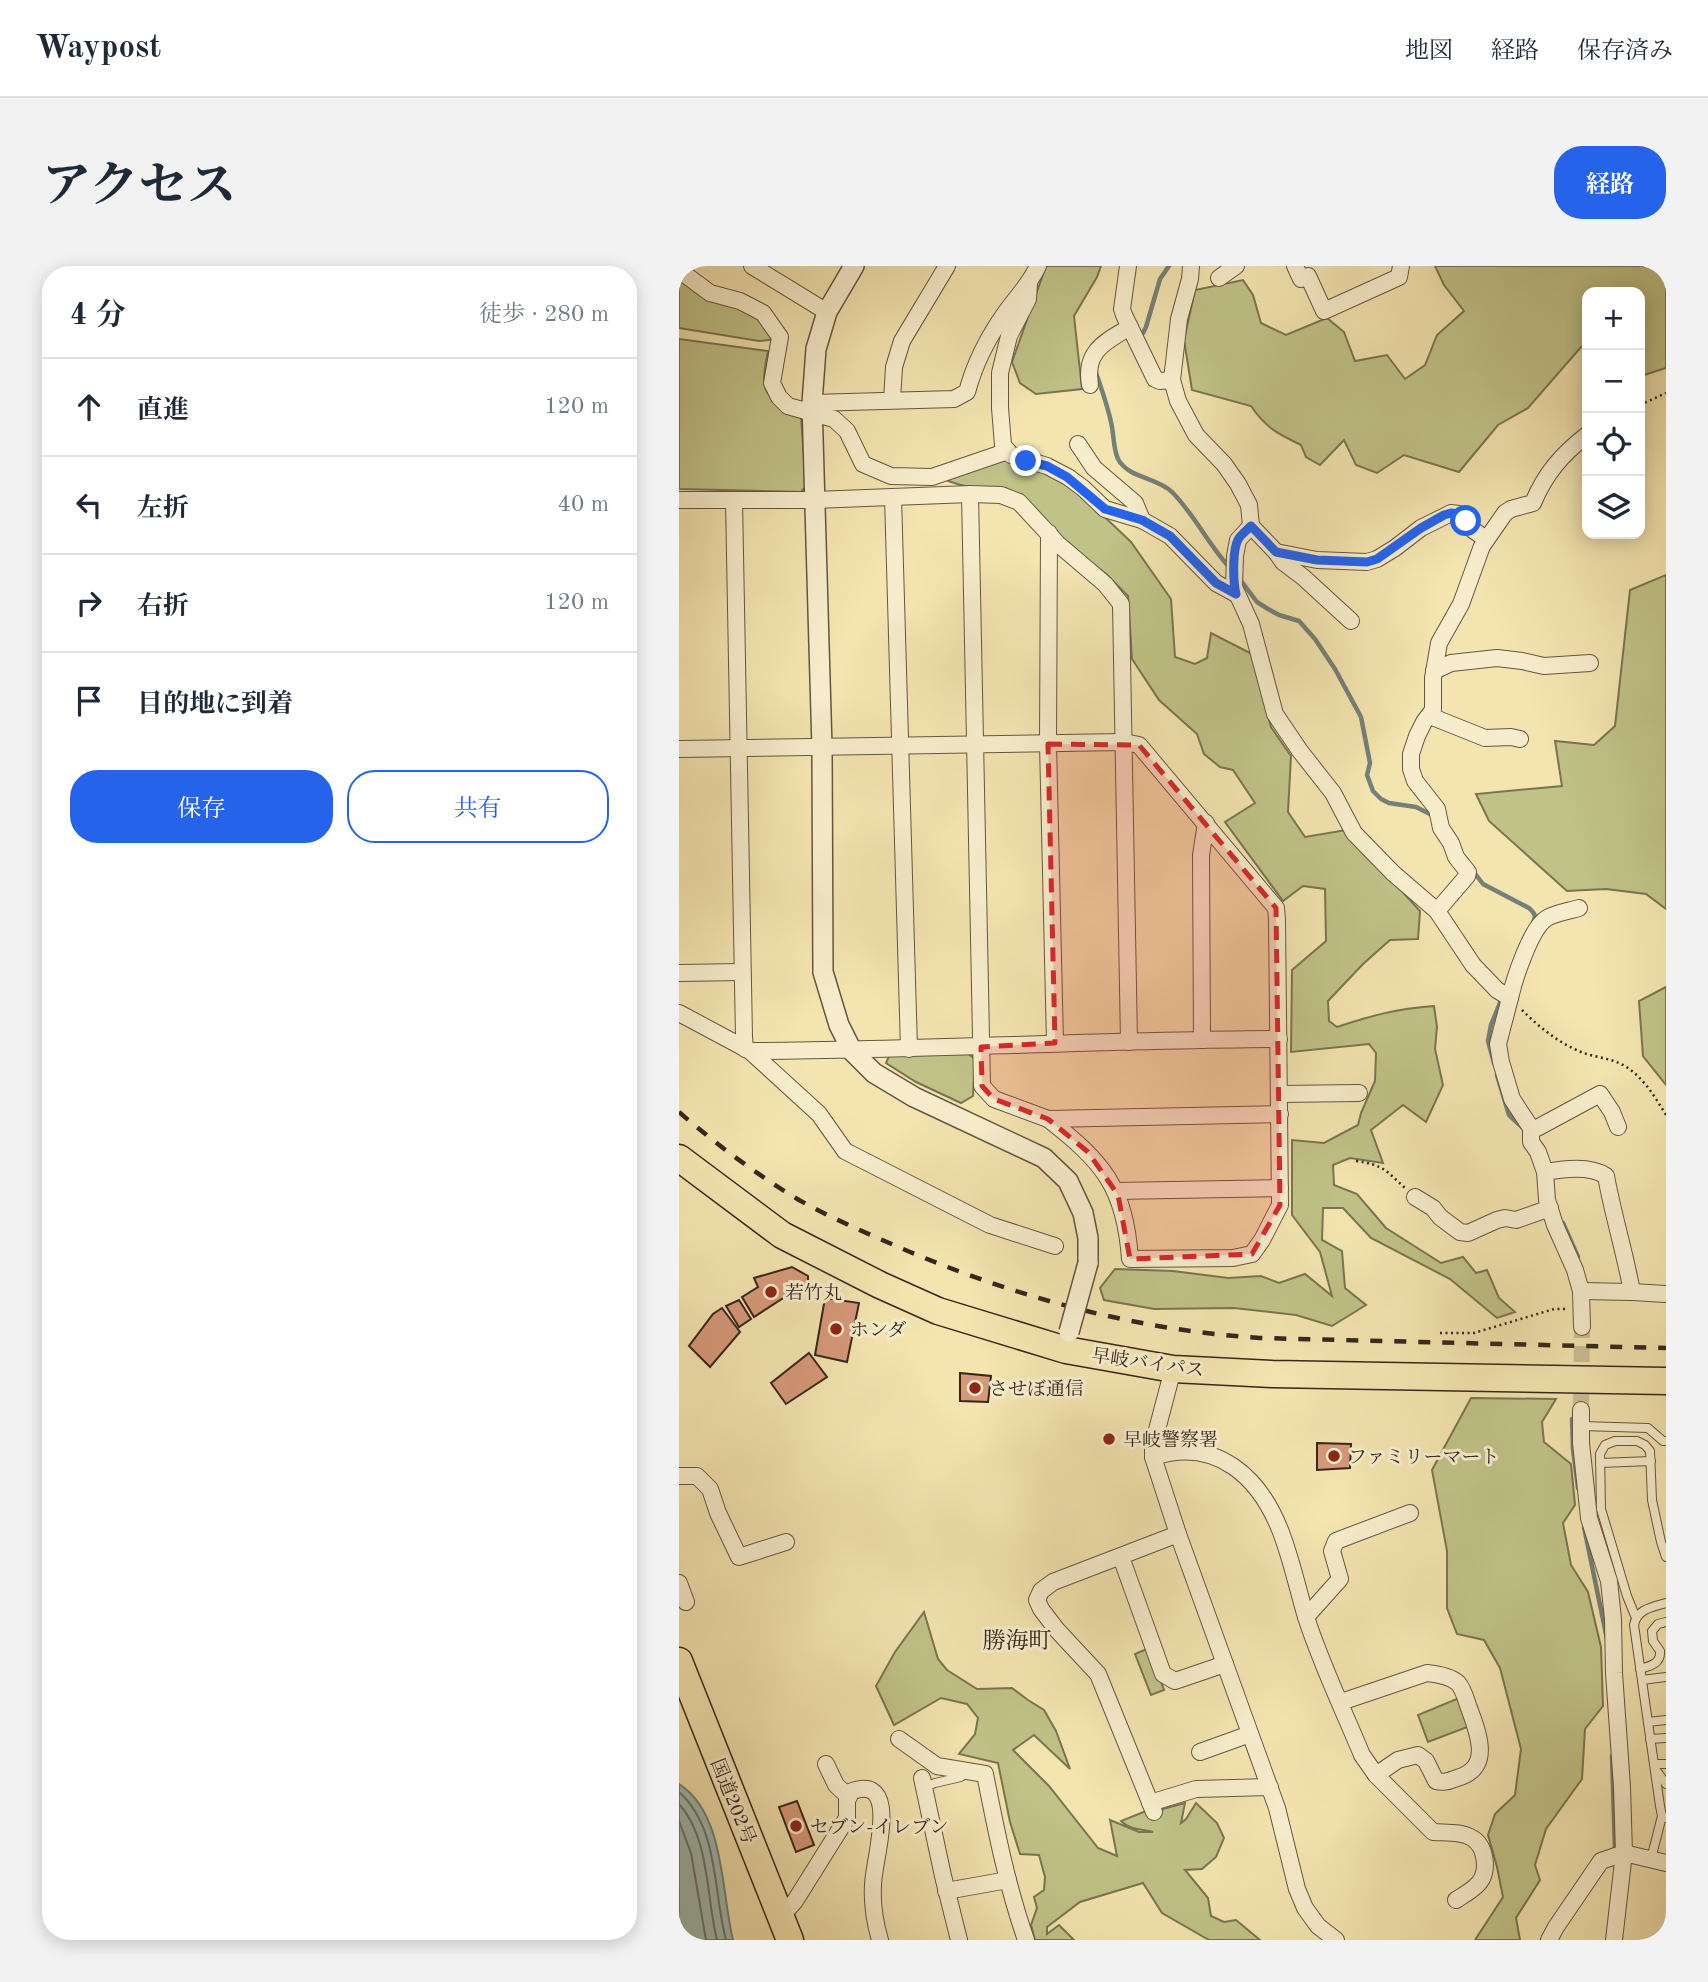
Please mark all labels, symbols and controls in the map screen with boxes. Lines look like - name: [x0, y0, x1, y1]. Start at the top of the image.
- text: Waypost: [35, 32, 161, 65]
- text: 地図: [1405, 40, 1453, 64]
- text: 経路: [1491, 40, 1539, 64]
- text: 保存済み: [1577, 40, 1673, 64]
- button: 経路: [1554, 146, 1666, 219]
- text: アクセス: [42, 164, 237, 213]
- map controls: [1582, 287, 1645, 539]
- button: +: [1582, 287, 1645, 350]
- text: 4 分: [70, 301, 126, 331]
- text: 徒歩 · 280 m: [479, 303, 609, 326]
- button: −: [1582, 350, 1645, 413]
- icon: ahead: [70, 388, 108, 426]
- text: 120 m: [544, 395, 609, 418]
- text: 直進: [137, 398, 189, 424]
- button: locate: [1582, 413, 1645, 476]
- route end: [1010, 445, 1041, 476]
- button: layers: [1582, 476, 1645, 539]
- icon: left: [70, 486, 108, 524]
- text: 40 m: [558, 493, 609, 516]
- text: 左折: [137, 496, 189, 522]
- route start: [1450, 505, 1481, 536]
- icon: right: [70, 584, 108, 622]
- text: 120 m: [544, 591, 609, 614]
- text: 右折: [137, 594, 189, 620]
- icon: arrive: [70, 682, 108, 720]
- text: 目的地に到着: [137, 692, 293, 718]
- button: 保存: [70, 770, 333, 843]
- button: 共有: [347, 770, 609, 843]
- place label: 若竹丸: [785, 1283, 842, 1304]
- marker: 若竹丸: [763, 1284, 779, 1300]
- place label: ホンダ: [850, 1320, 906, 1341]
- marker: ホンダ: [828, 1321, 844, 1337]
- street label: 早岐バイパス: [1090, 1345, 1206, 1382]
- place label: させぼ通信: [989, 1379, 1084, 1400]
- marker: させぼ通信: [967, 1380, 983, 1396]
- place label: 早岐警察署: [1123, 1429, 1218, 1451]
- marker: 早岐警察署: [1101, 1431, 1117, 1447]
- marker: ファミリーマート: [1326, 1448, 1342, 1464]
- place label: ファミリーマート: [1348, 1448, 1500, 1468]
- district label: 勝海町: [983, 1628, 1052, 1653]
- street label: 国道202号: [706, 1756, 759, 1847]
- place label: セブン-イレブン: [810, 1817, 949, 1838]
- marker: セブン-イレブン: [788, 1818, 804, 1834]

